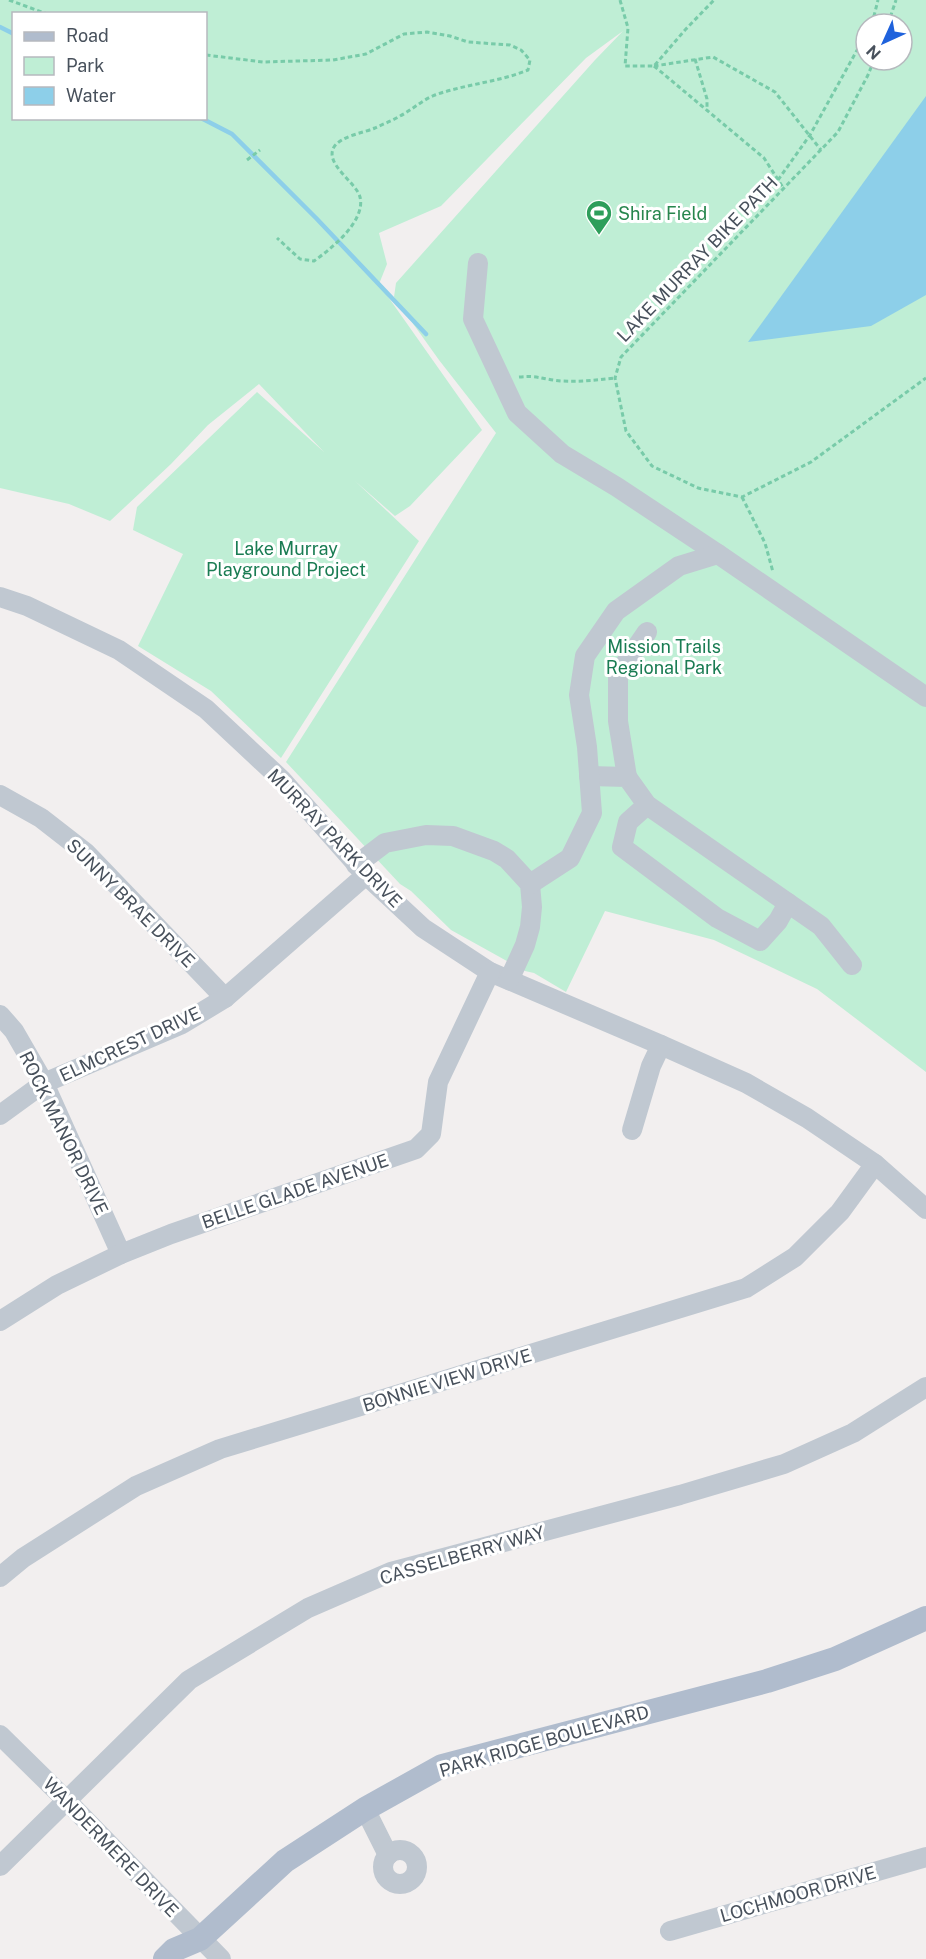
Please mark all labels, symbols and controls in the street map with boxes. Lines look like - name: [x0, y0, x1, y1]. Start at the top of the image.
- legend: [12, 12, 207, 120]
- north arrow: [854, 12, 914, 72]
- text: Road: [66, 25, 109, 46]
- text: N: [863, 41, 885, 63]
- text: Park: [66, 55, 104, 76]
- text: Water: [66, 85, 116, 106]
- street label: LAKE MURRAY BIKE PATH: [612, 172, 782, 346]
- sports icon: Shira Field: [584, 198, 614, 236]
- place label: Shira Field: [618, 203, 707, 224]
- park label: Lake Murray Playground Project: [206, 538, 366, 580]
- park label: Mission Trails Regional Park: [606, 636, 722, 678]
- street label: MURRAY PARK DRIVE: [263, 764, 407, 912]
- street label: SUNNY BRAE DRIVE: [63, 835, 199, 971]
- street label: ELMCREST DRIVE: [56, 1002, 204, 1086]
- street label: ROCK MANOR DRIVE: [15, 1048, 113, 1218]
- street label: BELLE GLADE AVENUE: [199, 1149, 391, 1233]
- street label: BONNIE VIEW DRIVE: [360, 1344, 534, 1416]
- street label: CASSELBERRY WAY: [377, 1521, 547, 1589]
- street label: PARK RIDGE BOULEVARD: [437, 1701, 651, 1781]
- street label: WANDERMERE DRIVE: [39, 1773, 183, 1921]
- street label: LOCHMOOR DRIVE: [718, 1862, 878, 1926]

